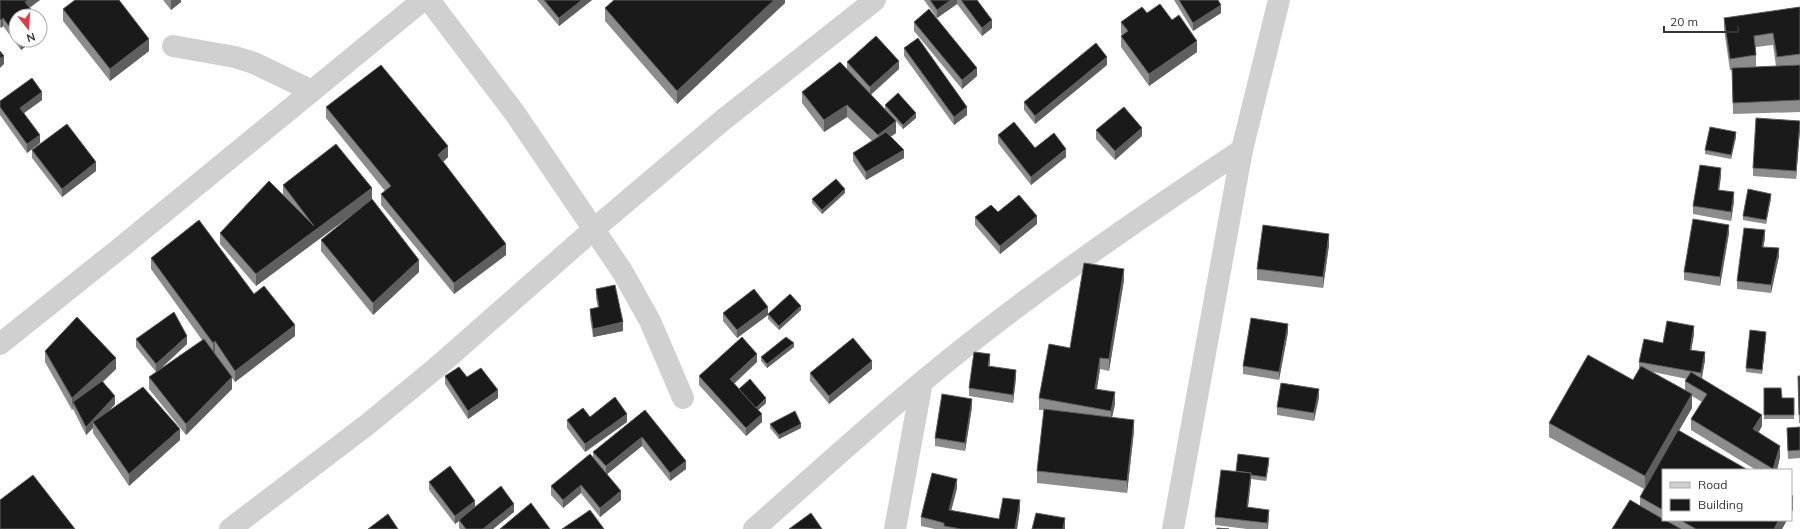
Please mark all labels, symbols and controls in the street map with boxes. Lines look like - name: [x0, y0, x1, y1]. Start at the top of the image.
- north arrow: [8, 8, 48, 48]
- scale bar: [1664, 8, 1738, 34]
- text: 20 m: [1670, 14, 1698, 29]
- text: N: [25, 30, 37, 45]
- legend: [1662, 469, 1792, 521]
- text: Road: [1698, 477, 1727, 492]
- text: Building: [1698, 497, 1743, 512]

